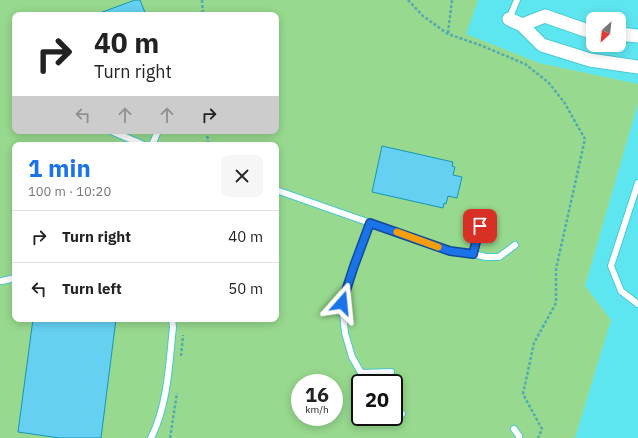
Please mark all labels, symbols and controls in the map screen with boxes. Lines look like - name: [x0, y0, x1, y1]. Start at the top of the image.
- north arrow: [586, 12, 626, 52]
- map controls: [586, 12, 626, 52]
- text: 40 m: [94, 24, 159, 61]
- icon: right: [28, 28, 80, 80]
- text: Turn right: [94, 60, 172, 83]
- icon: left: [72, 104, 94, 126]
- icon: ahead: [114, 104, 136, 126]
- icon: ahead: [156, 104, 178, 126]
- icon: right: [198, 104, 220, 126]
- text: 1 min: [28, 152, 91, 184]
- button: close: [221, 155, 263, 197]
- text: 100 m · 10:20: [28, 183, 111, 200]
- pin: [463, 209, 497, 243]
- icon: arrive: [469, 215, 491, 237]
- icon: right: [28, 226, 50, 248]
- text: Turn right: [62, 227, 131, 246]
- text: 40 m: [228, 227, 263, 246]
- icon: left: [28, 278, 50, 300]
- text: Turn left: [62, 279, 122, 298]
- text: 50 m: [228, 279, 263, 298]
- position arrow: [321, 282, 363, 324]
- speed limit sign: 20: [351, 374, 403, 426]
- text: 16: [305, 381, 329, 408]
- text: km/h: [305, 403, 329, 416]

